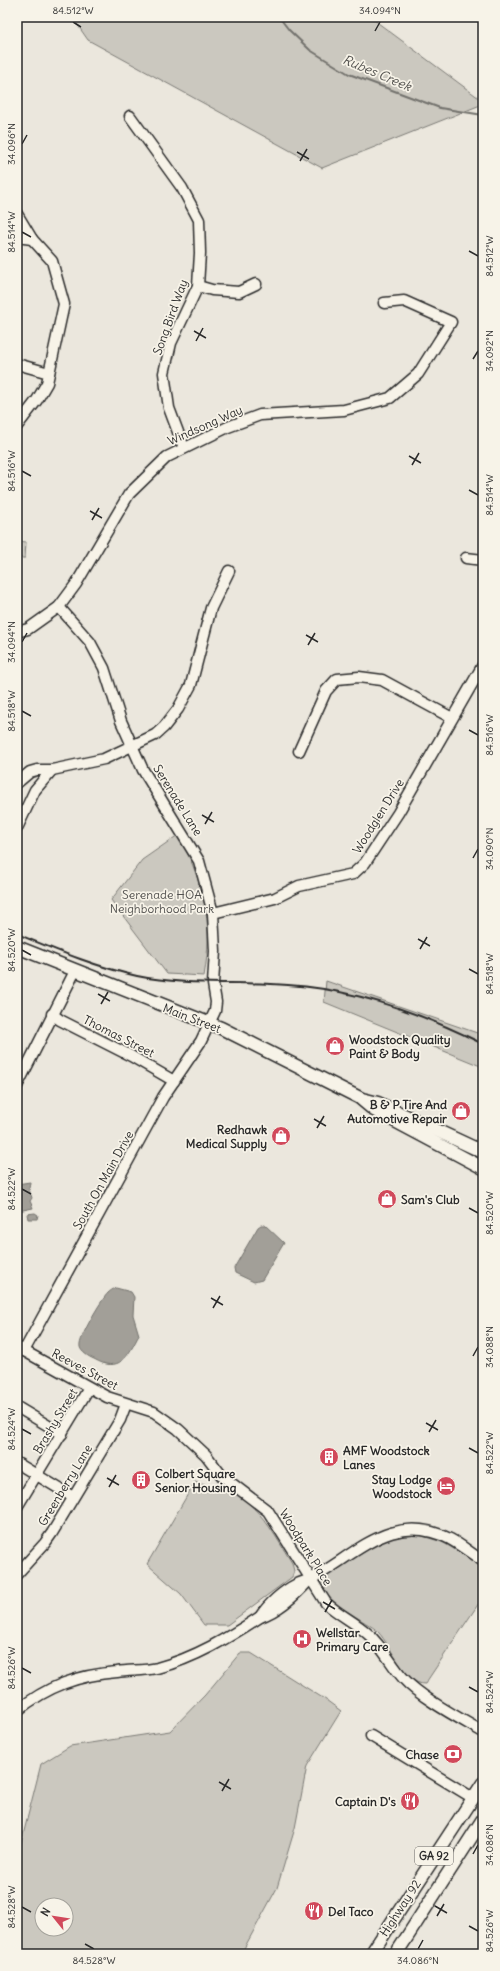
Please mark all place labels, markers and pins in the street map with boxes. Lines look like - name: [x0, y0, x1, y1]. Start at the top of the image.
- place label: Woodstock Quality Paint & Body: [349, 1032, 451, 1062]
- shop icon: Woodstock Quality Paint & Body: [324, 1035, 346, 1057]
- place label: B & P Tire And Automotive Repair: [347, 1097, 447, 1127]
- shop icon: B & P Tire And Automotive Repair: [450, 1100, 472, 1122]
- place label: Redhawk Medical Supply: [186, 1122, 267, 1152]
- shop icon: Redhawk Medical Supply: [270, 1125, 292, 1147]
- shop icon: Sam's Club: [376, 1188, 398, 1210]
- place label: Sam's Club: [401, 1192, 460, 1207]
- place label: AMF Woodstock Lanes: [343, 1443, 430, 1472]
- building icon: AMF Woodstock Lanes: [318, 1446, 340, 1468]
- place label: Colbert Square Senior Housing: [155, 1466, 237, 1496]
- building icon: Colbert Square Senior Housing: [130, 1469, 152, 1491]
- place label: Stay Lodge Woodstock: [372, 1472, 433, 1501]
- hotel icon: Stay Lodge Woodstock: [435, 1475, 457, 1497]
- place label: Wellstar Primary Care: [316, 1625, 389, 1655]
- hospital icon: Wellstar Primary Care: [291, 1628, 313, 1650]
- bank icon: Chase: [442, 1743, 464, 1765]
- place label: Chase: [405, 1747, 440, 1762]
- restaurant icon: Captain D's: [399, 1790, 421, 1812]
- place label: Captain D's: [335, 1794, 397, 1810]
- restaurant icon: Del Taco: [303, 1900, 325, 1922]
- place label: Del Taco: [328, 1904, 374, 1919]

